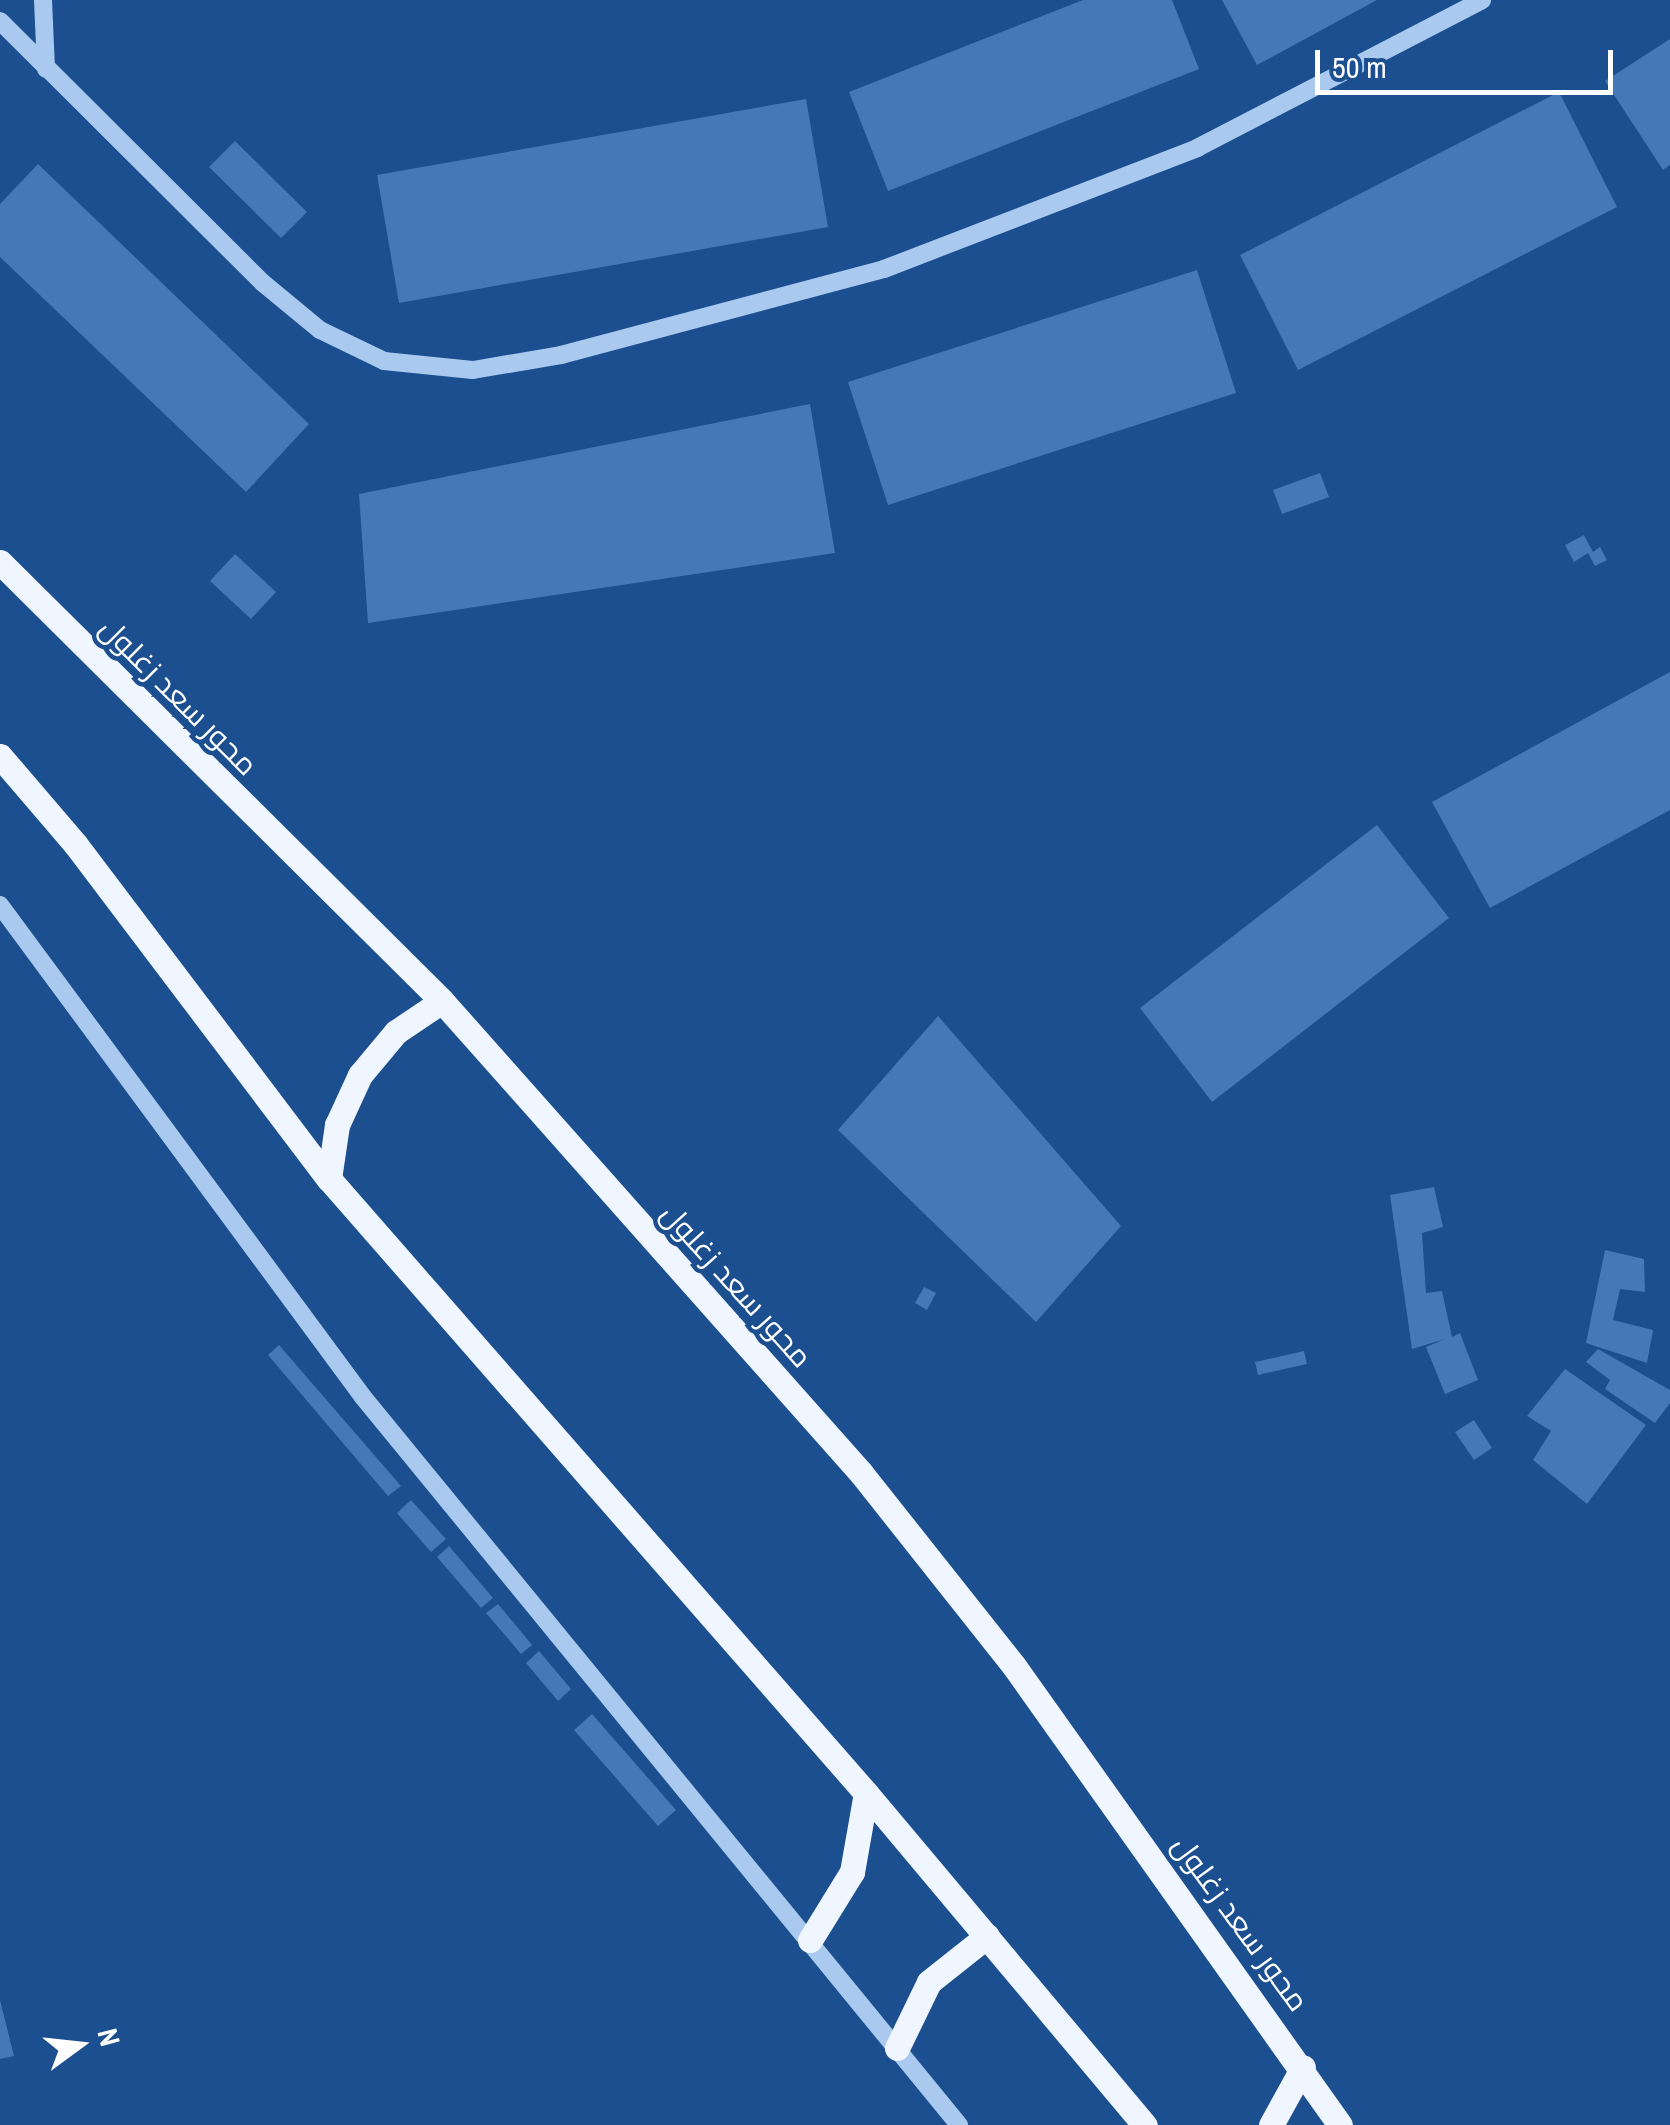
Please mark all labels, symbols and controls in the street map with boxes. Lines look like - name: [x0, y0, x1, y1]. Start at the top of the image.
- scale bar: [1320, 30, 1618, 92]
- text: 50 m: [1332, 47, 1387, 87]
- street label: محور سعد زغلول: [93, 610, 265, 782]
- street label: محور سعد زغلول: [654, 1196, 820, 1374]
- street label: محور سعد زغلول: [1165, 1828, 1317, 2018]
- north arrow: [30, 1995, 130, 2095]
- text: N: [88, 2024, 129, 2050]

